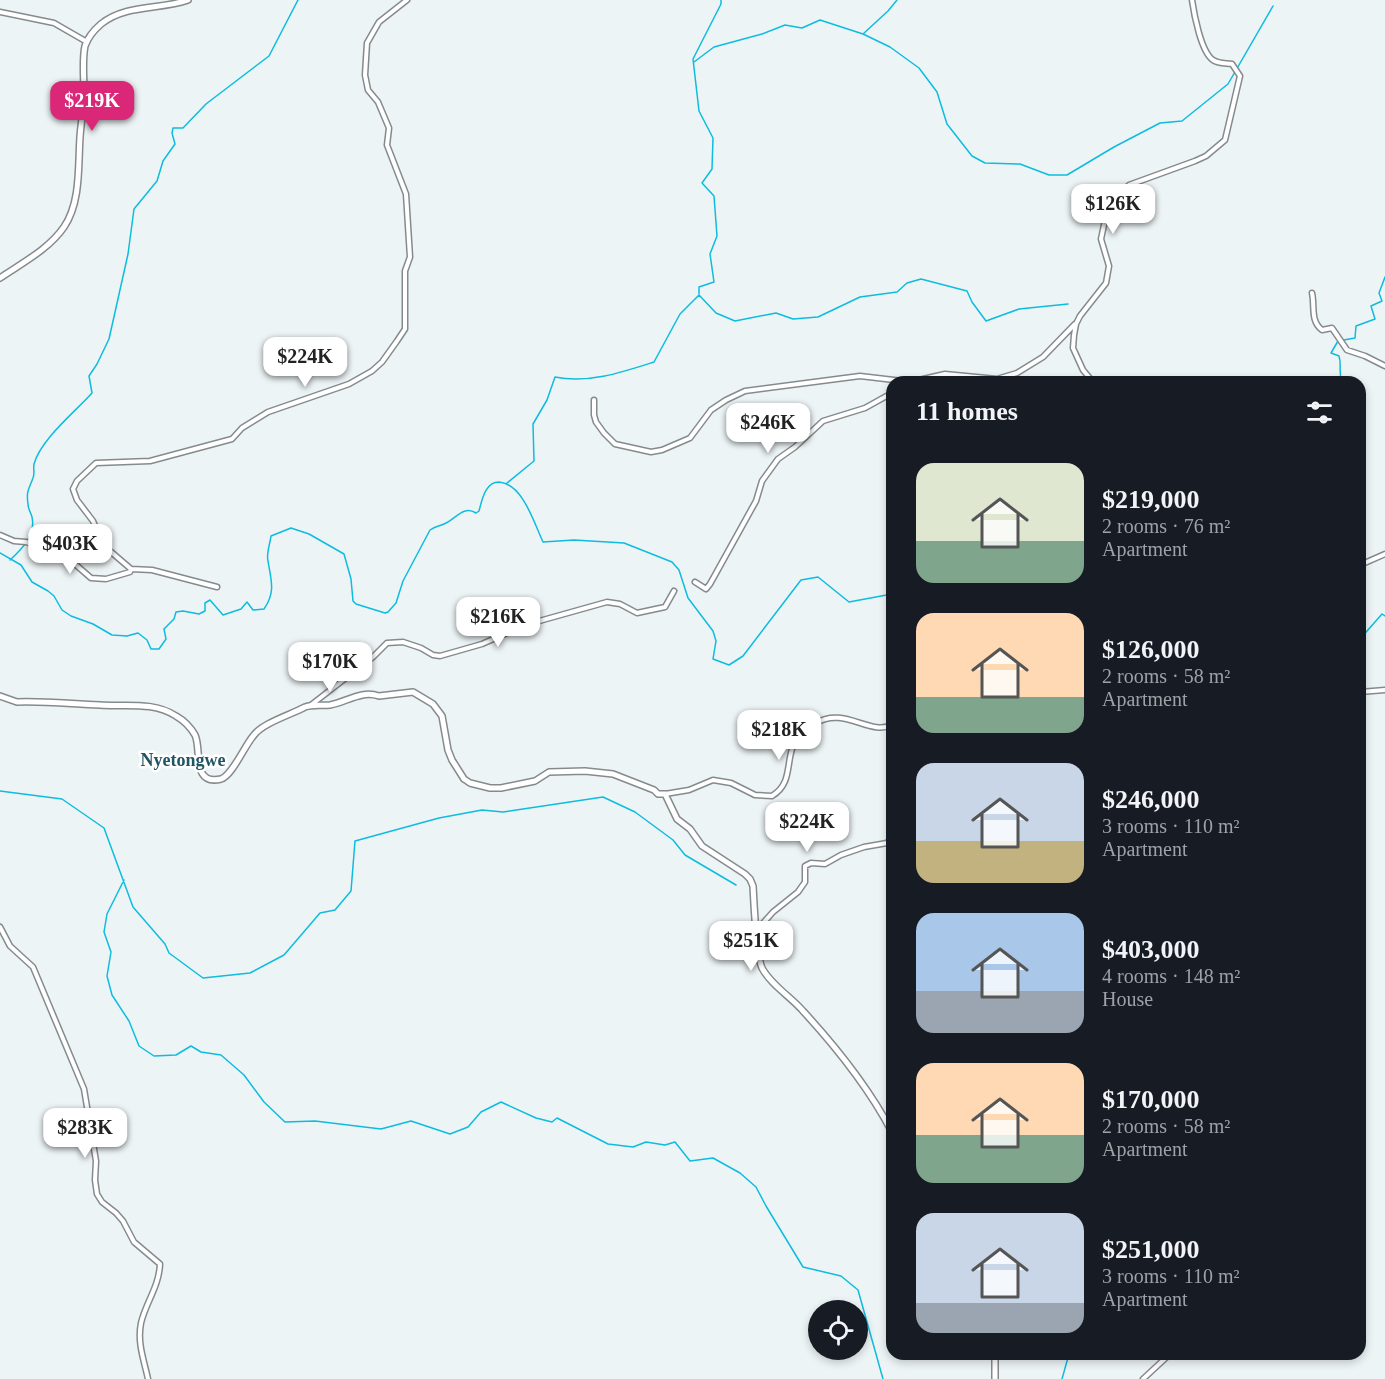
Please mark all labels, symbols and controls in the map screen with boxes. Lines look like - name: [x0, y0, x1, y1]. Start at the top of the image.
- pin: $219K: [50, 81, 134, 132]
- text: $219K: [64, 89, 120, 111]
- pin: $126K: [1071, 184, 1155, 235]
- text: $126K: [1085, 192, 1141, 214]
- pin: $224K: [263, 337, 347, 388]
- text: $224K: [277, 345, 333, 367]
- icon: filters: [1303, 396, 1336, 429]
- text: 11 homes: [916, 397, 1018, 426]
- pin: $246K: [726, 403, 810, 454]
- text: $246K: [740, 411, 796, 433]
- text: $219,000: [1102, 485, 1200, 514]
- icon: home: [964, 487, 1036, 559]
- text: 2 rooms · 76 m²: [1102, 515, 1230, 537]
- pin: $403K: [28, 524, 112, 575]
- text: $403K: [42, 532, 98, 554]
- text: Apartment: [1102, 538, 1188, 560]
- pin: $216K: [456, 597, 540, 648]
- text: $216K: [470, 605, 526, 627]
- text: $126,000: [1102, 635, 1200, 664]
- icon: home: [964, 637, 1036, 709]
- pin: $170K: [288, 642, 372, 693]
- text: $170K: [302, 650, 358, 672]
- text: 2 rooms · 58 m²: [1102, 665, 1230, 687]
- text: Apartment: [1102, 688, 1188, 710]
- pin: $218K: [737, 710, 821, 761]
- text: $218K: [751, 718, 807, 740]
- district label: Nyetongwe: [141, 750, 226, 770]
- text: $246,000: [1102, 785, 1200, 814]
- icon: home: [964, 787, 1036, 859]
- pin: $224K: [765, 802, 849, 853]
- text: $224K: [779, 810, 835, 832]
- text: 3 rooms · 110 m²: [1102, 815, 1239, 837]
- text: Apartment: [1102, 838, 1188, 860]
- pin: $251K: [709, 921, 793, 972]
- text: $251K: [723, 929, 779, 951]
- text: $403,000: [1102, 935, 1200, 964]
- icon: home: [964, 937, 1036, 1009]
- text: 4 rooms · 148 m²: [1102, 965, 1240, 987]
- text: House: [1102, 988, 1153, 1010]
- text: $170,000: [1102, 1085, 1200, 1114]
- icon: home: [964, 1087, 1036, 1159]
- pin: $283K: [43, 1108, 127, 1159]
- text: 2 rooms · 58 m²: [1102, 1115, 1230, 1137]
- text: $283K: [57, 1116, 113, 1138]
- text: Apartment: [1102, 1138, 1188, 1160]
- text: $251,000: [1102, 1235, 1200, 1264]
- icon: home: [964, 1237, 1036, 1309]
- text: 3 rooms · 110 m²: [1102, 1265, 1239, 1287]
- text: Apartment: [1102, 1288, 1188, 1310]
- map controls: [808, 1300, 868, 1360]
- button: locate: [808, 1300, 868, 1360]

